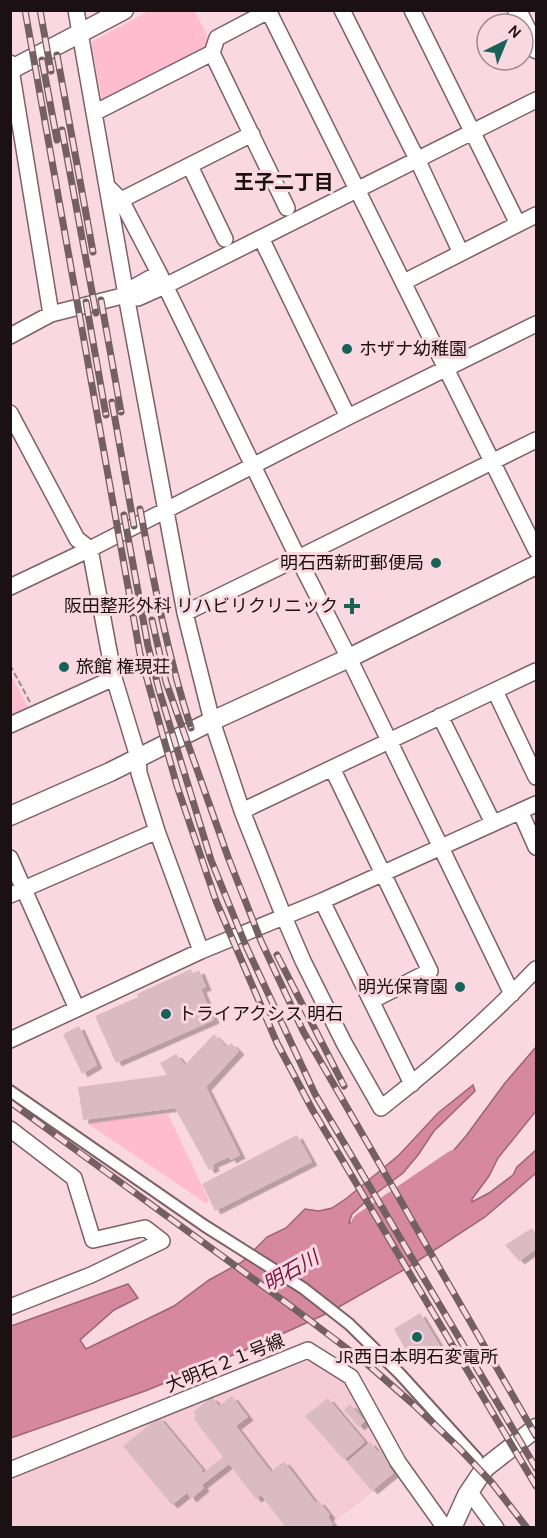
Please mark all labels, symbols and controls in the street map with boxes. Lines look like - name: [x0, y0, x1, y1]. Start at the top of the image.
- north arrow: [475, 12, 535, 72]
- text: N: [504, 21, 526, 42]
- district label: 王子二丁目: [234, 171, 334, 194]
- place label: ホザナ幼稚園: [359, 338, 467, 360]
- marker: ホザナ幼稚園: [340, 342, 354, 356]
- place label: 明石西新町郵便局: [280, 552, 424, 574]
- marker: 明石西新町郵便局: [429, 556, 443, 570]
- place label: 阪田整形外科 リハビリクリニック: [64, 595, 338, 617]
- marker: 阪田整形外科 リハビリクリニック: [343, 597, 361, 615]
- place label: 旅館 権現荘: [76, 656, 170, 678]
- marker: 旅館 権現荘: [57, 660, 71, 674]
- place label: 明光保育園: [358, 976, 448, 998]
- marker: 明光保育園: [453, 980, 467, 994]
- place label: トライアクシス 明石: [178, 1003, 343, 1025]
- marker: トライアクシス 明石: [159, 1007, 173, 1021]
- water label: 明石川: [259, 1245, 324, 1296]
- street label: 大明石２１号線: [162, 1329, 288, 1397]
- marker: JR西日本明石変電所: [410, 1330, 424, 1344]
- place label: JR西日本明石変電所: [336, 1346, 498, 1368]

